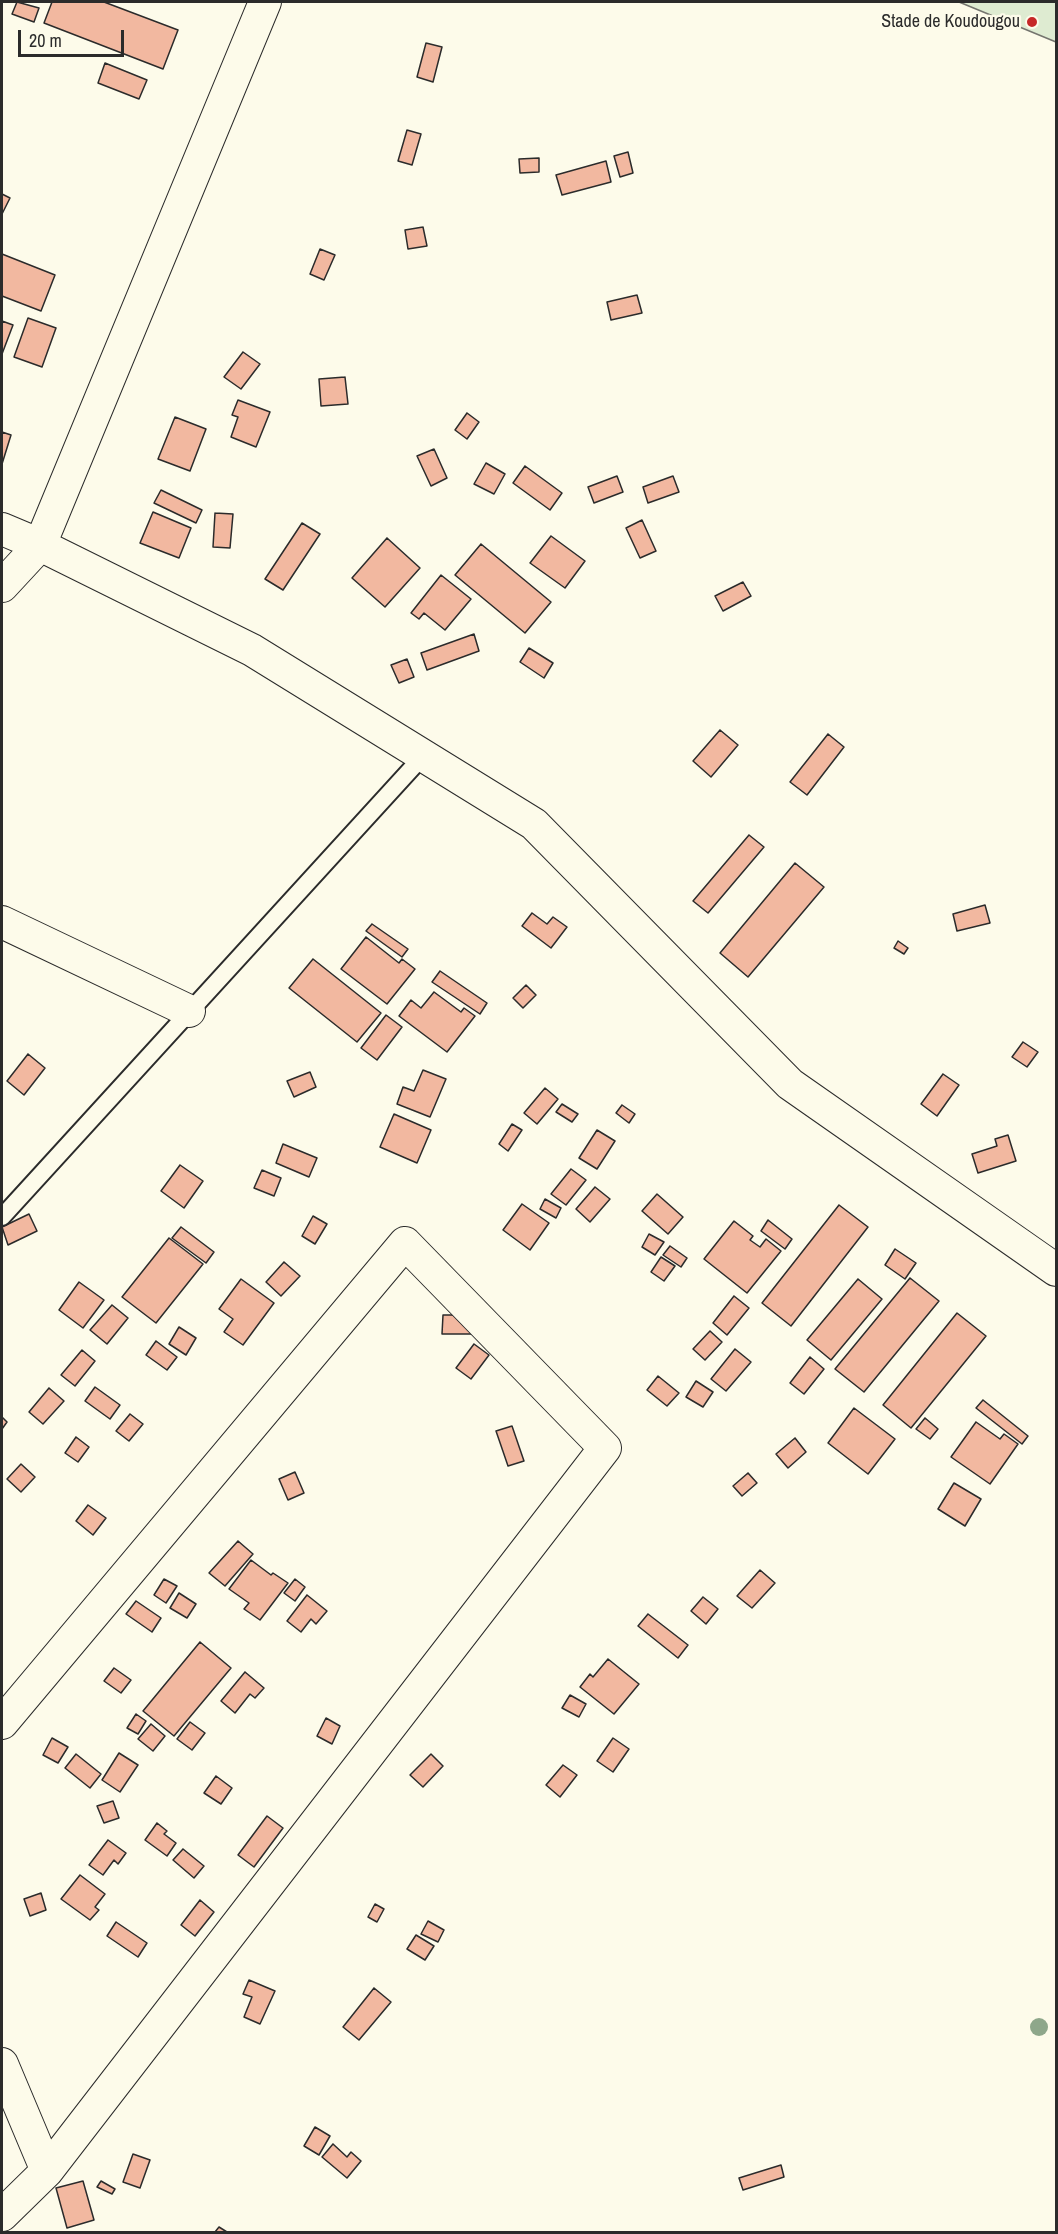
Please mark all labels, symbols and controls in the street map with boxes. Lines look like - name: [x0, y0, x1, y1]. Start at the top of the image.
- place label: Stade de Koudougou: [881, 11, 1020, 33]
- marker: Stade de Koudougou: [1025, 15, 1039, 29]
- scale bar: [21, 18, 128, 56]
- text: 20 m: [29, 28, 62, 53]

